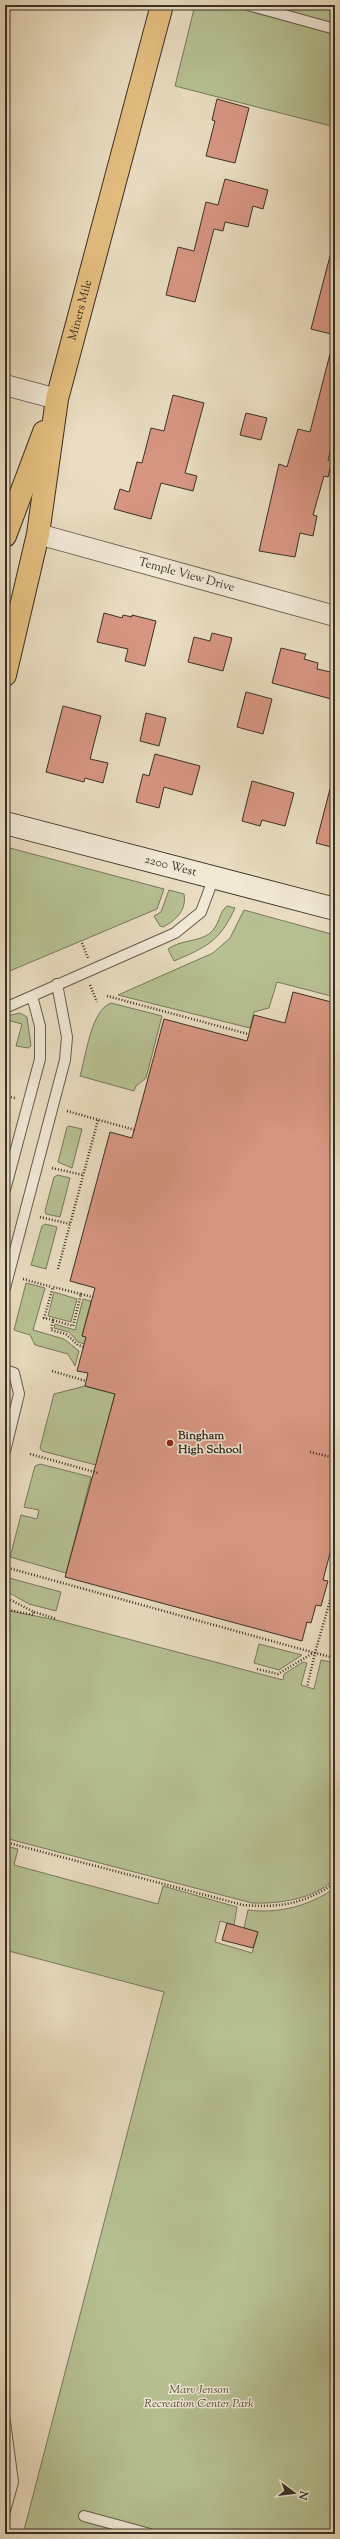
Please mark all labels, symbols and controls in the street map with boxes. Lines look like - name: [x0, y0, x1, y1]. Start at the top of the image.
- street label: Miners Mile: [64, 278, 97, 343]
- street label: Temple View Drive: [136, 553, 237, 597]
- street label: 2200 West: [143, 851, 198, 882]
- place label: Bingham High School: [177, 1427, 243, 1459]
- marker: Bingham High School: [165, 1438, 175, 1448]
- park label: Marv Jenson Recreation Center Park: [144, 2381, 254, 2413]
- north arrow: [274, 2473, 314, 2513]
- text: N: [294, 2488, 312, 2502]

